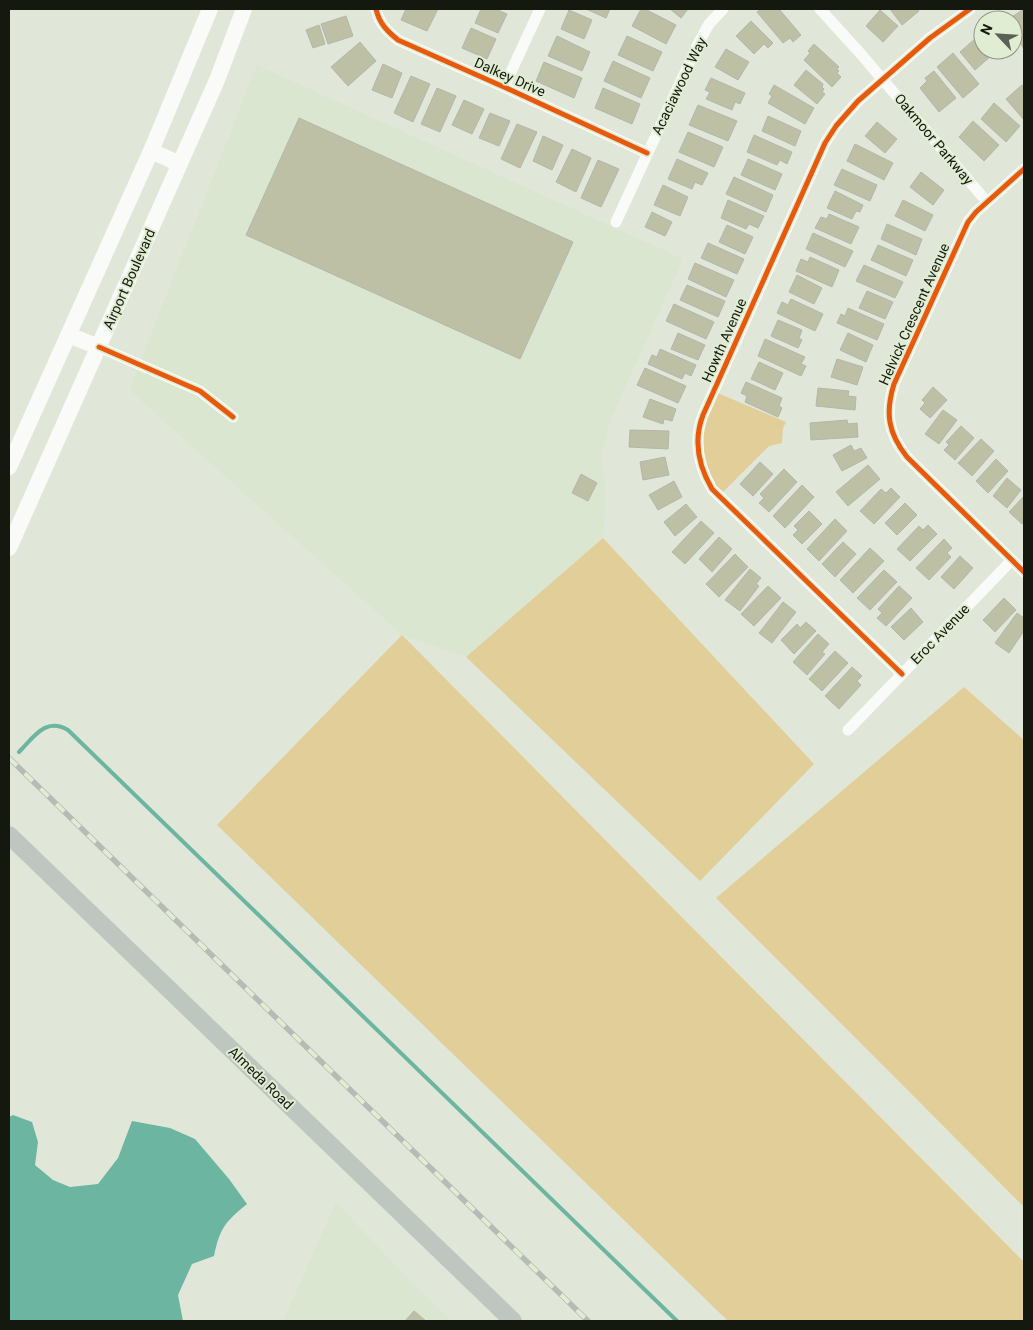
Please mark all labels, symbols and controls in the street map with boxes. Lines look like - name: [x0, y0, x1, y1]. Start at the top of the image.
- north arrow: [973, 10, 1023, 60]
- text: N: [977, 22, 996, 37]
- street label: Acaciawood Way: [648, 34, 710, 137]
- street label: Dalkey Drive: [472, 54, 548, 100]
- street label: Oakmoor Parkway: [891, 90, 977, 188]
- street label: Airport Boulevard: [100, 226, 158, 332]
- street label: Helvick Crescent Avenue: [875, 241, 953, 387]
- street label: Howth Avenue: [698, 296, 750, 384]
- street label: Eroc Avenue: [907, 601, 973, 667]
- street label: Almeda Road: [225, 1043, 297, 1113]

